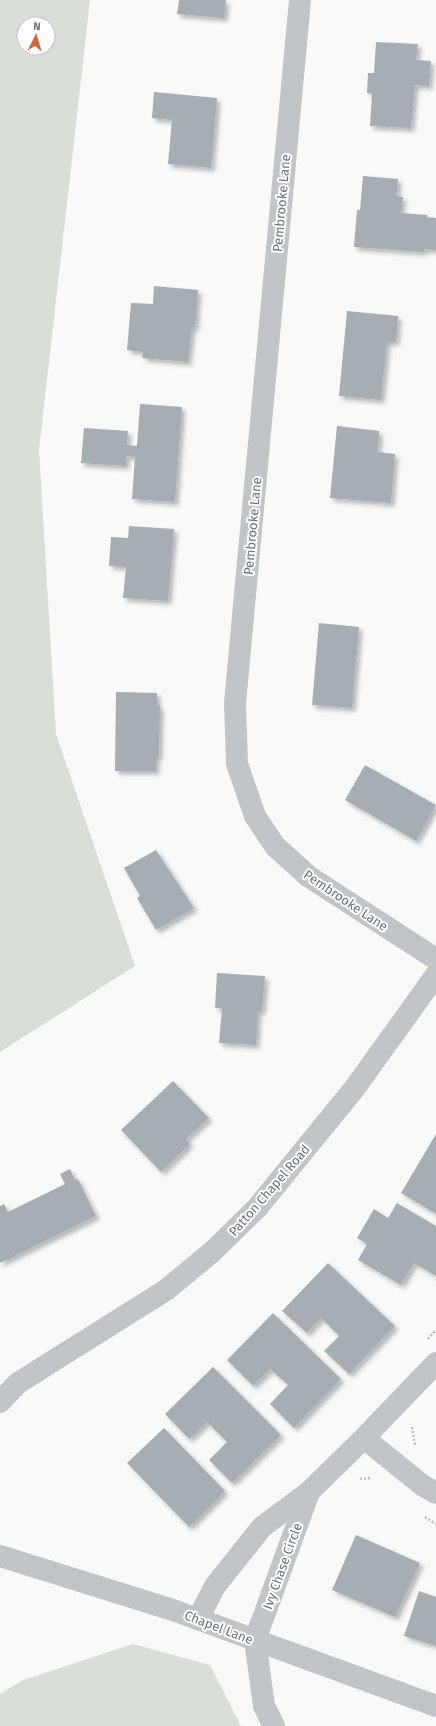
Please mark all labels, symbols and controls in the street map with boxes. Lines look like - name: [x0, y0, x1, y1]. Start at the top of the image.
- north arrow: [16, 16, 56, 56]
- text: N: [33, 20, 41, 33]
- street label: Pembrooke Lane: [270, 154, 293, 253]
- street label: Pembrooke Lane: [241, 477, 264, 576]
- street label: Pembrooke Lane: [301, 867, 391, 934]
- street label: Patton Chapel Road: [226, 1142, 313, 1239]
- street label: Ivy Chase Circle: [260, 1521, 305, 1611]
- street label: Chapel Lane: [183, 1608, 255, 1647]

